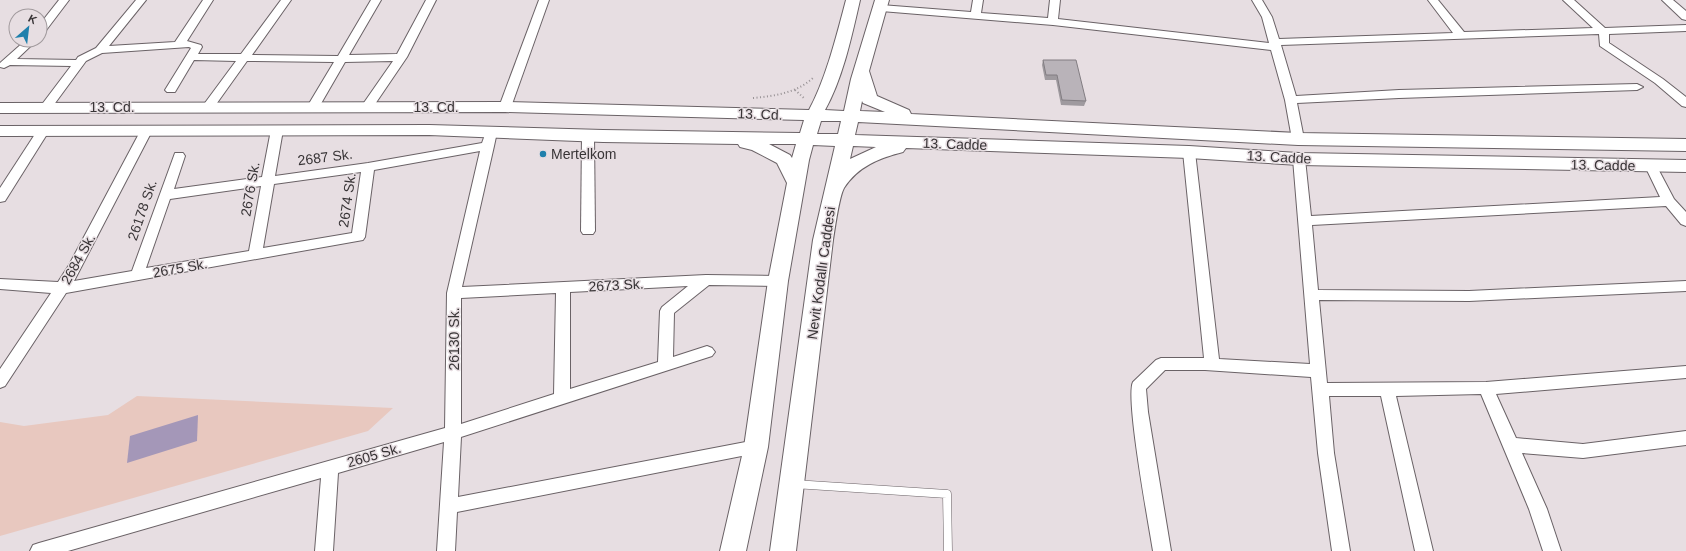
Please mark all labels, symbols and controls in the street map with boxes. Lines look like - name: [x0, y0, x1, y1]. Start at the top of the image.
- north arrow: [8, 8, 48, 48]
- text: K: [26, 12, 39, 26]
- street label: 13. Cd.: [89, 99, 135, 115]
- street label: 13. Cd.: [413, 99, 459, 115]
- street label: 13. Cd.: [737, 105, 783, 123]
- street label: 13. Cadde: [922, 135, 988, 153]
- street label: 2687 Sk.: [297, 146, 353, 168]
- place label: Mertelkom: [551, 146, 616, 162]
- street label: 13. Cadde: [1246, 147, 1312, 167]
- marker: Mertelkom: [538, 149, 548, 159]
- street label: 13. Cadde: [1571, 156, 1636, 174]
- street label: 2676 Sk.: [237, 160, 263, 218]
- street label: 2674 Sk.: [335, 172, 359, 228]
- street label: 26178 Sk.: [124, 178, 160, 242]
- street label: Nevit Kodallı Caddesi: [804, 206, 838, 340]
- street label: 2684 Sk.: [58, 231, 98, 287]
- street label: 2675 Sk.: [151, 255, 209, 281]
- street label: 2673 Sk.: [588, 276, 644, 294]
- street label: 26130 Sk.: [446, 307, 462, 371]
- street label: 2605 Sk.: [345, 440, 403, 470]

